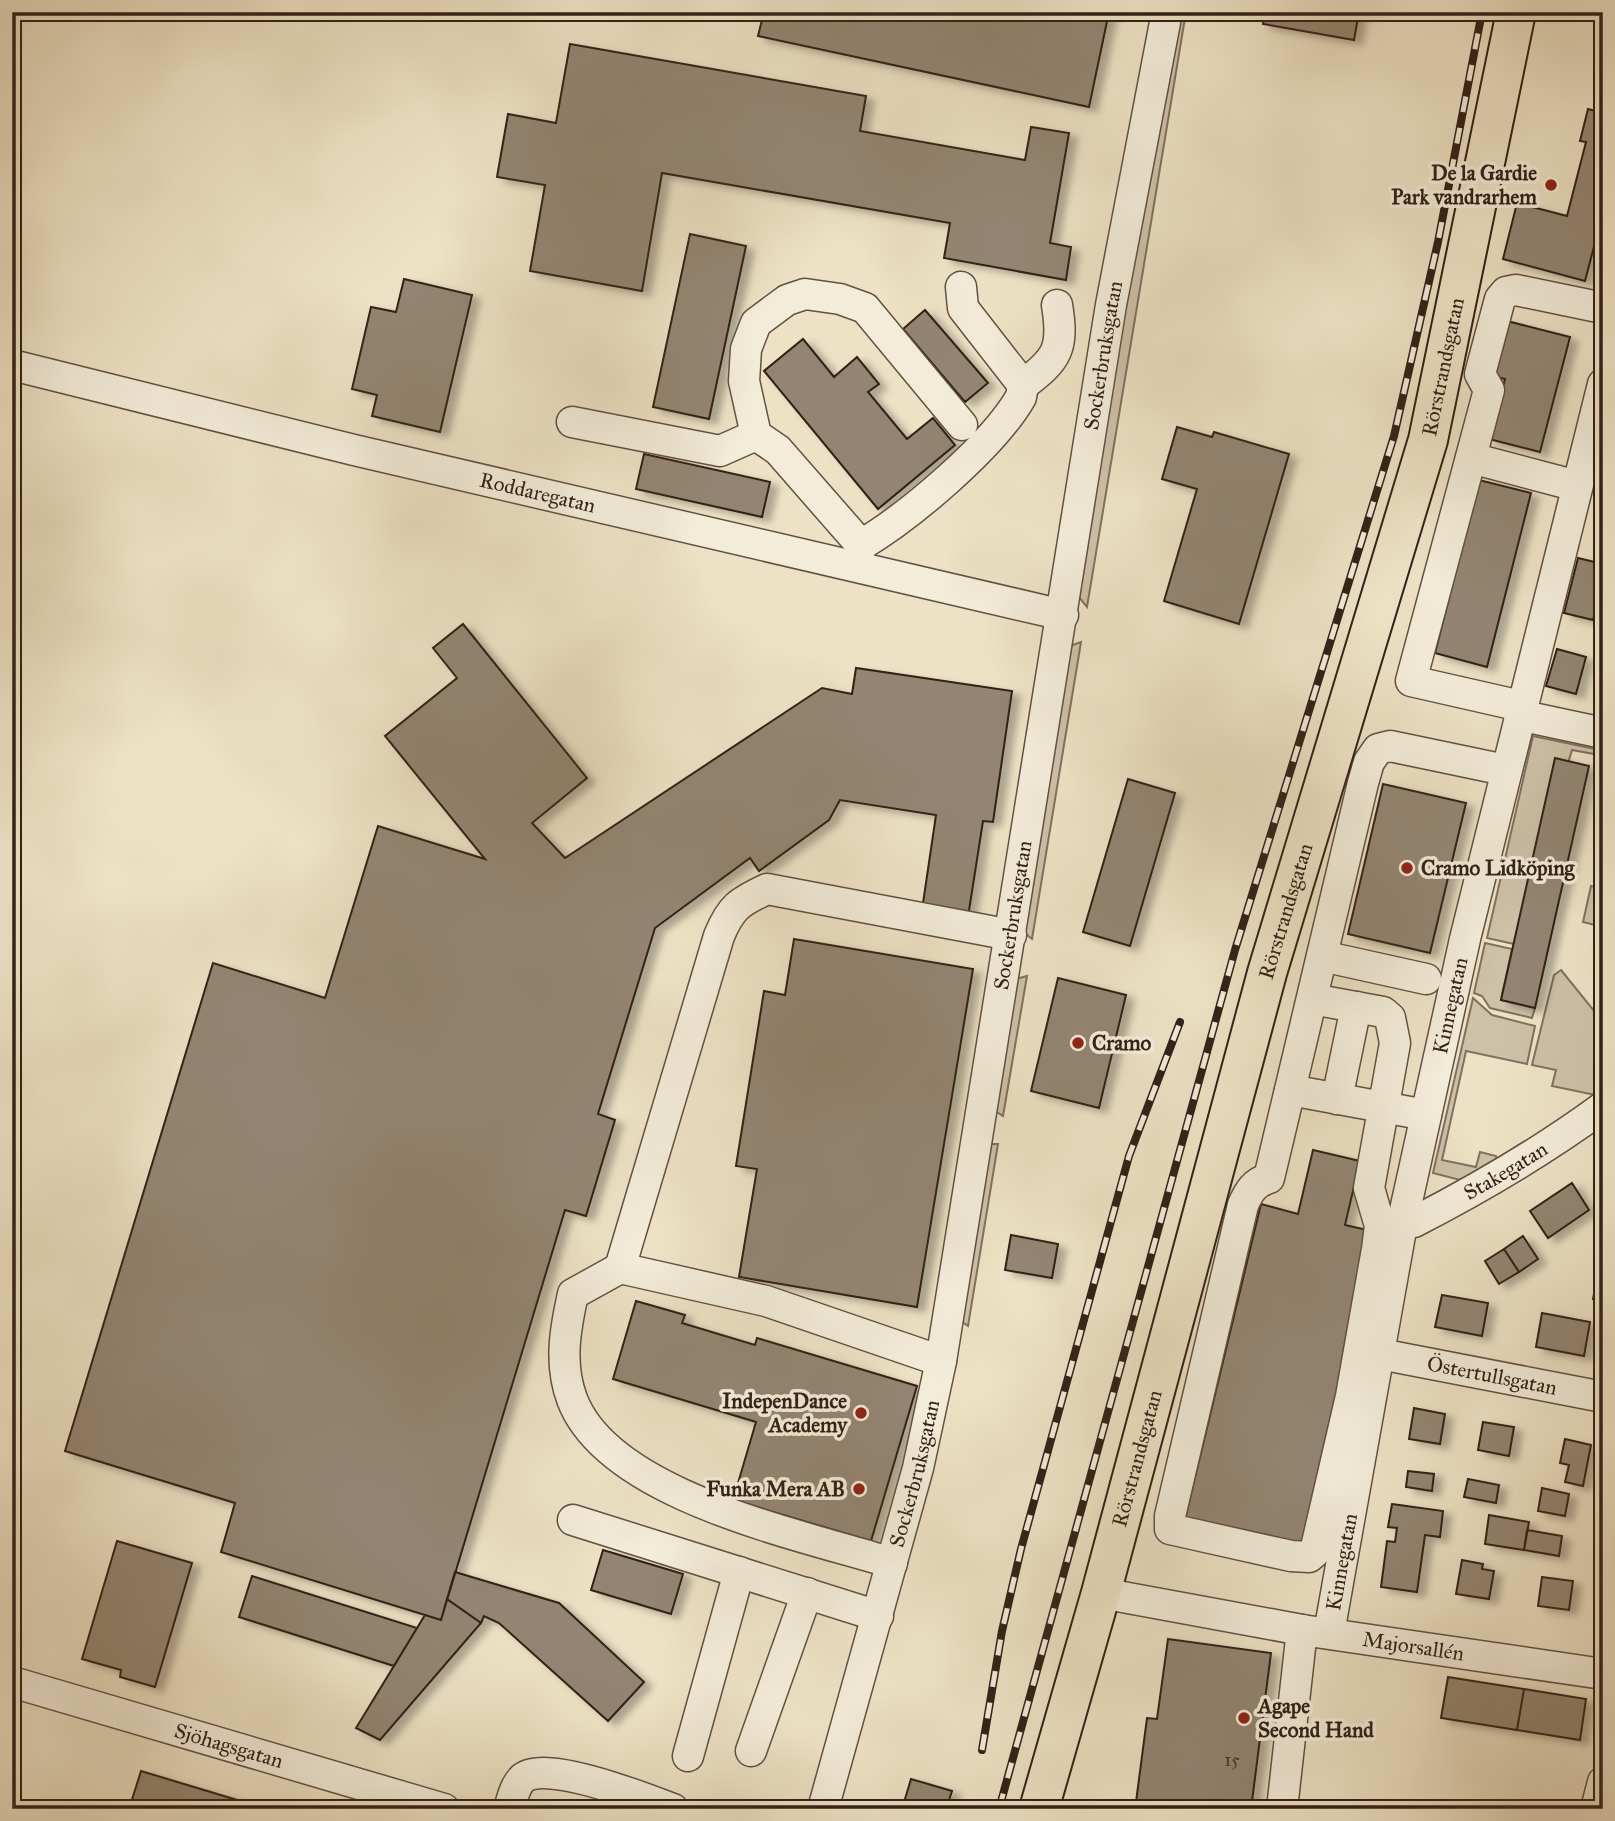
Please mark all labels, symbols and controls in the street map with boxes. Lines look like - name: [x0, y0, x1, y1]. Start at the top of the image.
- place label: De la Gardie Park vandrarhem: [1391, 160, 1537, 210]
- marker: De la Gardie Park vandrarhem: [1543, 177, 1559, 193]
- street label: Sockerbruksgatan: [1078, 279, 1128, 432]
- street label: Rörstrandsgatan: [1416, 295, 1470, 439]
- street label: Roddaregatan: [477, 467, 598, 519]
- street label: Sockerbruksgatan: [988, 839, 1038, 992]
- street label: Rörstrandsgatan: [1253, 840, 1318, 983]
- place label: Cramo Lidköping: [1421, 855, 1576, 881]
- marker: Cramo Lidköping: [1399, 860, 1415, 876]
- street label: Kinnegatan: [1427, 955, 1474, 1057]
- place label: Cramo: [1092, 1030, 1152, 1056]
- marker: Cramo: [1070, 1035, 1086, 1051]
- street label: Stakegatan: [1459, 1136, 1552, 1206]
- street label: Östertullsgatan: [1425, 1350, 1559, 1401]
- street label: Rörstrandsgatan: [1106, 1387, 1168, 1530]
- place label: IndepenDance Academy: [722, 1388, 848, 1438]
- street label: Sockerbruksgatan: [884, 1397, 945, 1550]
- marker: IndepenDance Academy: [853, 1405, 869, 1421]
- place label: Funka Mera AB: [706, 1476, 845, 1502]
- marker: Funka Mera AB: [851, 1481, 867, 1497]
- street label: Kinnegatan: [1320, 1511, 1363, 1613]
- street label: Majorsallén: [1361, 1626, 1466, 1667]
- place label: Agape Second Hand: [1256, 1693, 1374, 1743]
- marker: Agape Second Hand: [1236, 1710, 1252, 1726]
- street label: Sjöhagsgatan: [171, 1717, 286, 1774]
- house number: 15: [1224, 1749, 1240, 1771]

